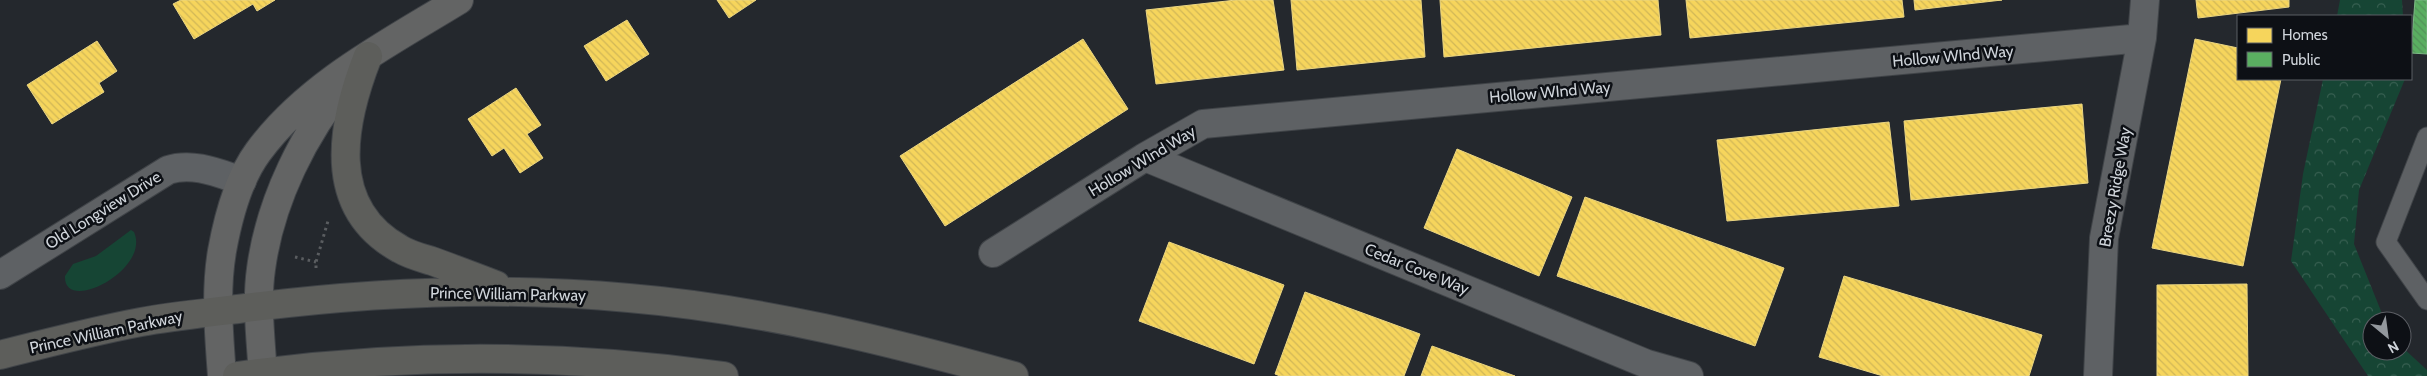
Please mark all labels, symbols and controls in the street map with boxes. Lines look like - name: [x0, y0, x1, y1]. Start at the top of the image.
- legend: [2237, 15, 2412, 80]
- text: Homes: [2282, 26, 2328, 44]
- street label: Hollow WInd Way: [1892, 41, 2014, 71]
- text: Public: [2282, 51, 2320, 69]
- street label: Hollow WInd Way: [1489, 77, 1611, 107]
- street label: Hollow WInd Way: [1085, 122, 1199, 200]
- street label: Breezy Ridge Way: [2095, 126, 2135, 248]
- street label: Old Longview Drive: [42, 167, 164, 253]
- street label: Cedar Cove Way: [1362, 239, 1472, 299]
- street label: Prince William Parkway: [430, 283, 586, 305]
- street label: Prince William Parkway: [28, 307, 184, 357]
- north arrow: [2362, 311, 2412, 361]
- text: N: [2385, 337, 2402, 358]

